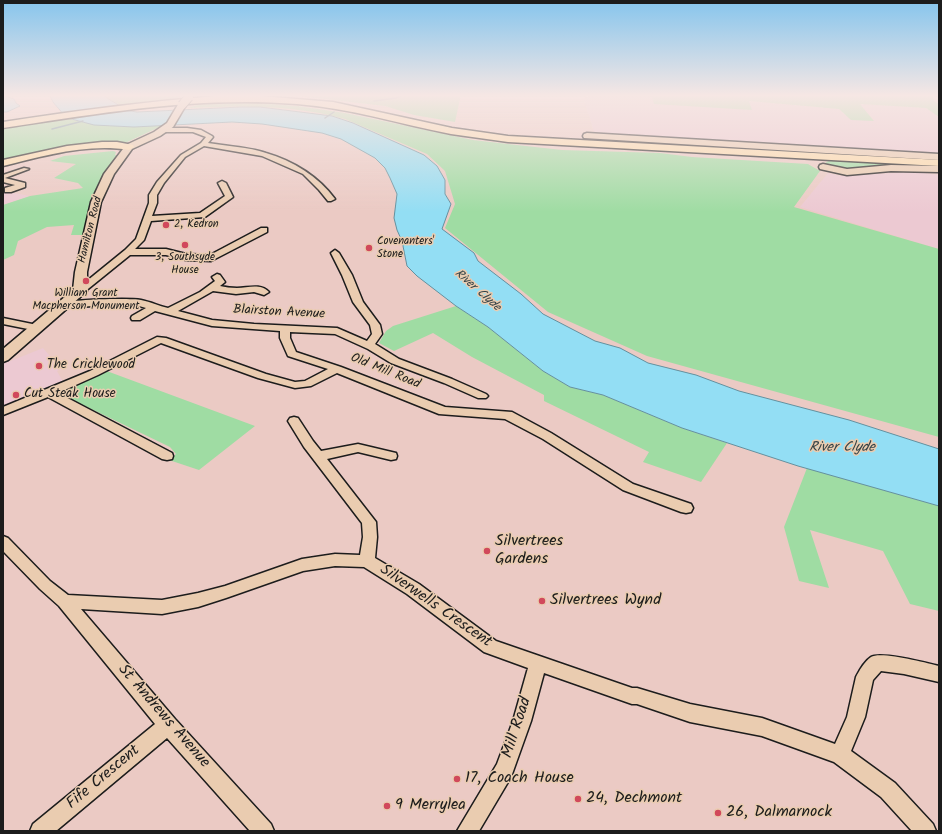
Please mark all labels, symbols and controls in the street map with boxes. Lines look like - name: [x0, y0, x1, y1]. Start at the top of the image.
- street label: Hamilton Road: [76, 195, 106, 265]
- place label: 2, Kedron: [174, 218, 219, 232]
- marker: 2, Kedron: [161, 220, 171, 230]
- place label: Covenanters' Stone: [377, 235, 434, 261]
- marker: 3, Southsyde House: [180, 240, 190, 250]
- marker: Covenanters' Stone: [364, 243, 374, 253]
- place label: 3, Southsyde House: [155, 251, 215, 277]
- water label: River Clyde: [451, 267, 503, 315]
- marker: William Grant Macpherson Monument: [81, 276, 91, 286]
- place label: William Grant Macpherson Monument: [32, 287, 140, 313]
- street label: Blairston Avenue: [233, 303, 325, 323]
- street label: Old Mill Road: [348, 351, 422, 393]
- place label: The Cricklewood: [47, 358, 135, 374]
- marker: The Cricklewood: [34, 361, 44, 371]
- place label: Cut Steak House: [24, 387, 116, 403]
- marker: Cut Steak House: [11, 390, 21, 400]
- water label: River Clyde: [809, 441, 875, 457]
- place label: Silvertrees Gardens: [495, 532, 563, 570]
- marker: Silvertrees Gardens: [482, 546, 492, 556]
- street label: Silverwells Crescent: [375, 561, 495, 653]
- place label: Silvertrees Wynd: [550, 591, 661, 611]
- marker: Silvertrees Wynd: [537, 596, 547, 606]
- street label: St Andrews Avenue: [113, 661, 213, 773]
- street label: Mill Road: [499, 695, 537, 761]
- street label: Fife Crescent: [63, 742, 145, 814]
- place label: 17, Coach House: [465, 769, 574, 789]
- marker: 17, Coach House: [452, 774, 462, 784]
- place label: 24, Dechmont: [586, 789, 682, 809]
- marker: 24, Dechmont: [573, 794, 583, 804]
- place label: 9 Merrylea: [395, 796, 466, 816]
- marker: 9 Merrylea: [382, 801, 392, 811]
- place label: 26, Dalmarnock: [726, 803, 832, 823]
- marker: 26, Dalmarnock: [713, 808, 723, 818]

